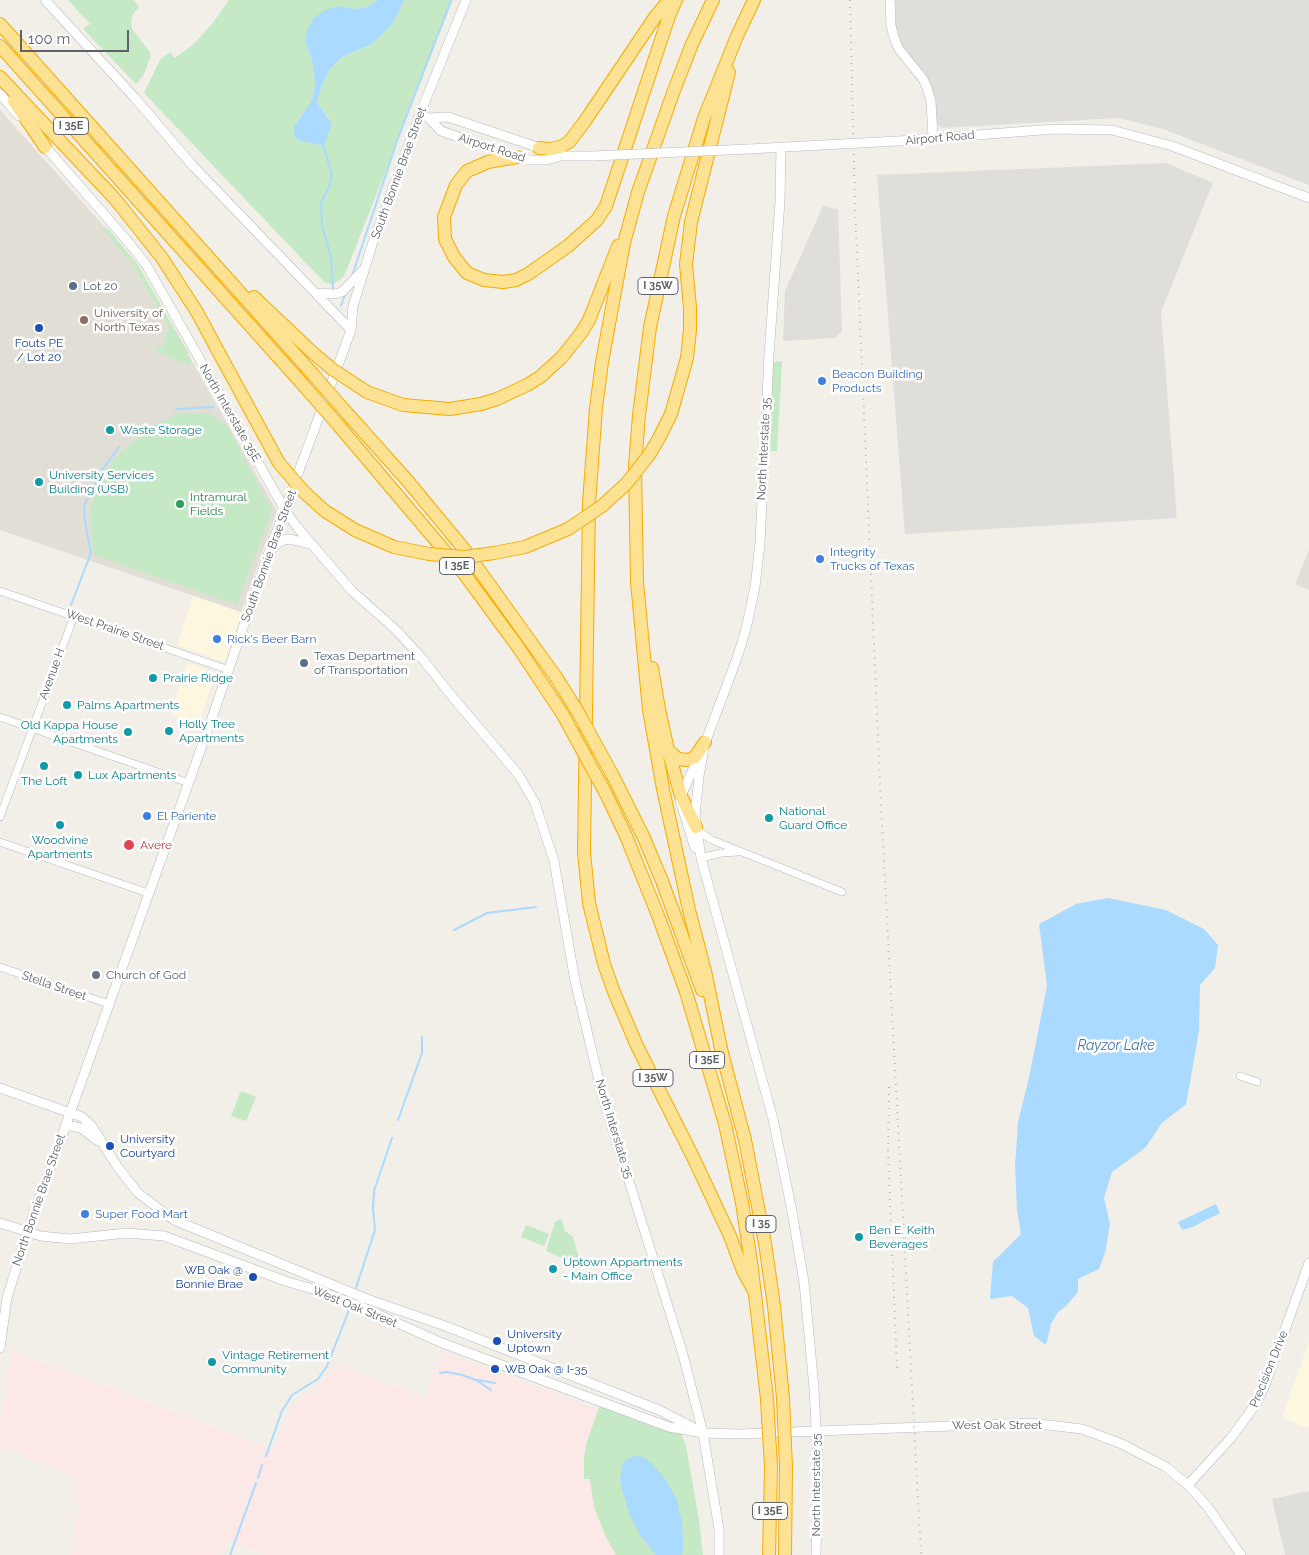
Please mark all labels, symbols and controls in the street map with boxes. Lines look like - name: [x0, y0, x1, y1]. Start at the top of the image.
- scale bar: [22, 20, 131, 52]
- text: 100 m: [28, 30, 70, 48]
- street label: South Bonnie Brae Street: [368, 105, 430, 241]
- road number: I 35E: [54, 118, 88, 134]
- street label: Airport Road: [905, 128, 975, 148]
- street label: Airport Road: [457, 130, 527, 166]
- road number: I 35W: [638, 278, 678, 294]
- place label: Lot 20: [83, 279, 118, 293]
- marker: Lot 20: [67, 280, 79, 292]
- place label: University of North Texas: [94, 306, 163, 334]
- marker: University of North Texas: [78, 314, 90, 326]
- marker: Fouts PE / Lot 20: [33, 322, 45, 334]
- place label: Fouts PE / Lot 20: [15, 336, 63, 364]
- street label: North Interstate 35E: [196, 362, 264, 464]
- place label: Beacon Building Products: [832, 367, 923, 395]
- marker: Beacon Building Products: [816, 375, 828, 387]
- street label: North Interstate 35: [754, 397, 774, 501]
- place label: Waste Storage: [120, 423, 202, 437]
- marker: Waste Storage: [104, 424, 116, 436]
- place label: University Services Building (USB): [49, 468, 154, 496]
- marker: University Services Building (USB): [33, 476, 45, 488]
- street label: South Bonnie Brae Street: [238, 488, 300, 624]
- place label: Intramural Fields: [190, 490, 247, 518]
- marker: Intramural Fields: [174, 498, 186, 510]
- place label: Integrity Trucks of Texas: [830, 545, 915, 573]
- marker: Integrity Trucks of Texas: [814, 553, 826, 565]
- road number: I 35E: [440, 558, 474, 574]
- street label: West Prairie Street: [64, 606, 166, 654]
- place label: Rick's Beer Barn: [227, 632, 317, 646]
- marker: Rick's Beer Barn: [211, 633, 223, 645]
- street label: Avenue H: [36, 646, 68, 702]
- place label: Texas Department of Transportation: [314, 649, 415, 677]
- marker: Texas Department of Transportation: [298, 657, 310, 669]
- place label: Prairie Ridge: [163, 671, 233, 685]
- marker: Prairie Ridge: [147, 672, 159, 684]
- place label: Palms Apartments: [77, 698, 179, 712]
- marker: Palms Apartments: [61, 699, 73, 711]
- place label: Holly Tree Apartments: [179, 717, 244, 745]
- place label: Old Kappa House Apartments: [21, 718, 118, 746]
- marker: Holly Tree Apartments: [163, 725, 175, 737]
- marker: Old Kappa House Apartments: [122, 726, 134, 738]
- marker: The Loft: [38, 760, 50, 772]
- place label: Lux Apartments: [88, 768, 176, 782]
- marker: Lux Apartments: [72, 769, 84, 781]
- place label: The Loft: [21, 774, 67, 788]
- place label: National Guard Office: [779, 804, 847, 832]
- place label: El Pariente: [157, 809, 216, 823]
- marker: El Pariente: [141, 810, 153, 822]
- marker: National Guard Office: [763, 812, 775, 824]
- marker: Woodvine Apartments: [54, 819, 66, 831]
- place label: Woodvine Apartments: [27, 833, 93, 861]
- marker: Avere: [122, 838, 136, 852]
- place label: Avere: [140, 838, 172, 852]
- street label: Stella Street: [20, 968, 88, 1004]
- place label: Church of God: [106, 968, 186, 982]
- marker: Church of God: [90, 969, 102, 981]
- water label: Rayzor Lake: [1077, 1038, 1155, 1054]
- road number: I 35E: [690, 1052, 724, 1068]
- road number: I 35W: [633, 1070, 673, 1086]
- street label: North Interstate 35: [592, 1078, 636, 1180]
- street label: North Bonnie Brae Street: [10, 1132, 68, 1268]
- place label: University Courtyard: [120, 1132, 175, 1160]
- marker: University Courtyard: [104, 1140, 116, 1152]
- place label: Super Food Mart: [95, 1207, 188, 1221]
- marker: Super Food Mart: [79, 1208, 91, 1220]
- road number: I 35: [746, 1216, 776, 1232]
- place label: Ben E. Keith Beverages: [869, 1223, 935, 1251]
- marker: Ben E. Keith Beverages: [853, 1231, 865, 1243]
- place label: Uptown Appartments - Main Office: [563, 1255, 682, 1283]
- place label: WB Oak @ Bonnie Brae: [175, 1263, 243, 1291]
- marker: Uptown Appartments - Main Office: [547, 1263, 559, 1275]
- marker: WB Oak @ Bonnie Brae: [247, 1271, 259, 1283]
- street label: West Oak Street: [311, 1283, 399, 1331]
- place label: University Uptown: [507, 1327, 562, 1355]
- street label: Precision Drive: [1247, 1328, 1291, 1410]
- marker: University Uptown: [491, 1335, 503, 1347]
- place label: Vintage Retirement Community: [222, 1348, 329, 1376]
- marker: Vintage Retirement Community: [206, 1356, 218, 1368]
- place label: WB Oak @ I-35: [505, 1362, 587, 1376]
- marker: WB Oak @ I-35: [489, 1363, 501, 1375]
- street label: West Oak Street: [952, 1418, 1042, 1432]
- street label: North Interstate 35: [809, 1434, 823, 1536]
- road number: I 35E: [752, 1502, 788, 1520]

